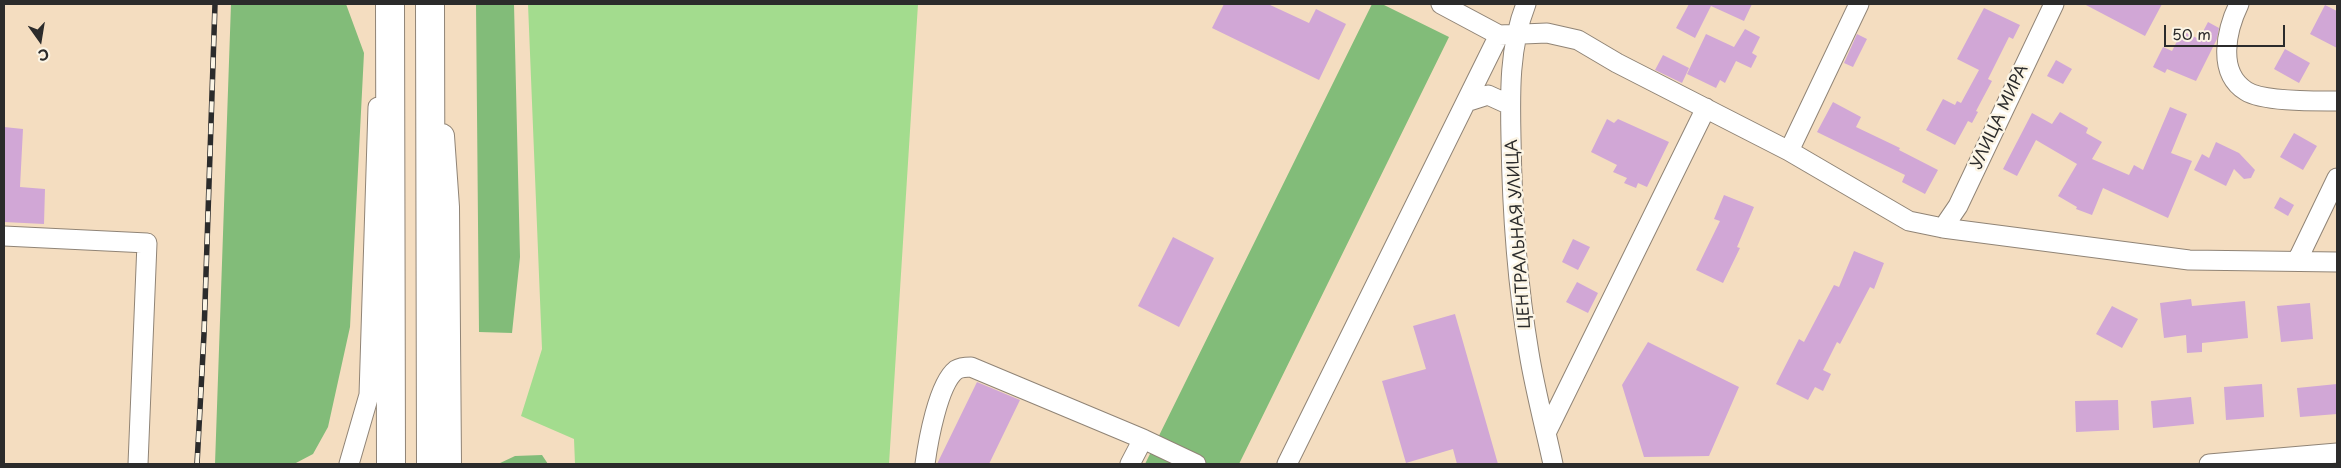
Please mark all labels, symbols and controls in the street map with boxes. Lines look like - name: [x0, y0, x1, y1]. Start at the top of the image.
- north arrow: [15, 15, 65, 65]
- scale bar: [2166, 15, 2287, 47]
- text: 50 m: [2172, 22, 2211, 45]
- text: С: [36, 44, 51, 67]
- street label: УЛИЦА МИРА: [1967, 62, 2033, 172]
- street label: ЦЕНТРАЛЬНАЯ УЛИЦА: [1503, 139, 1535, 329]

